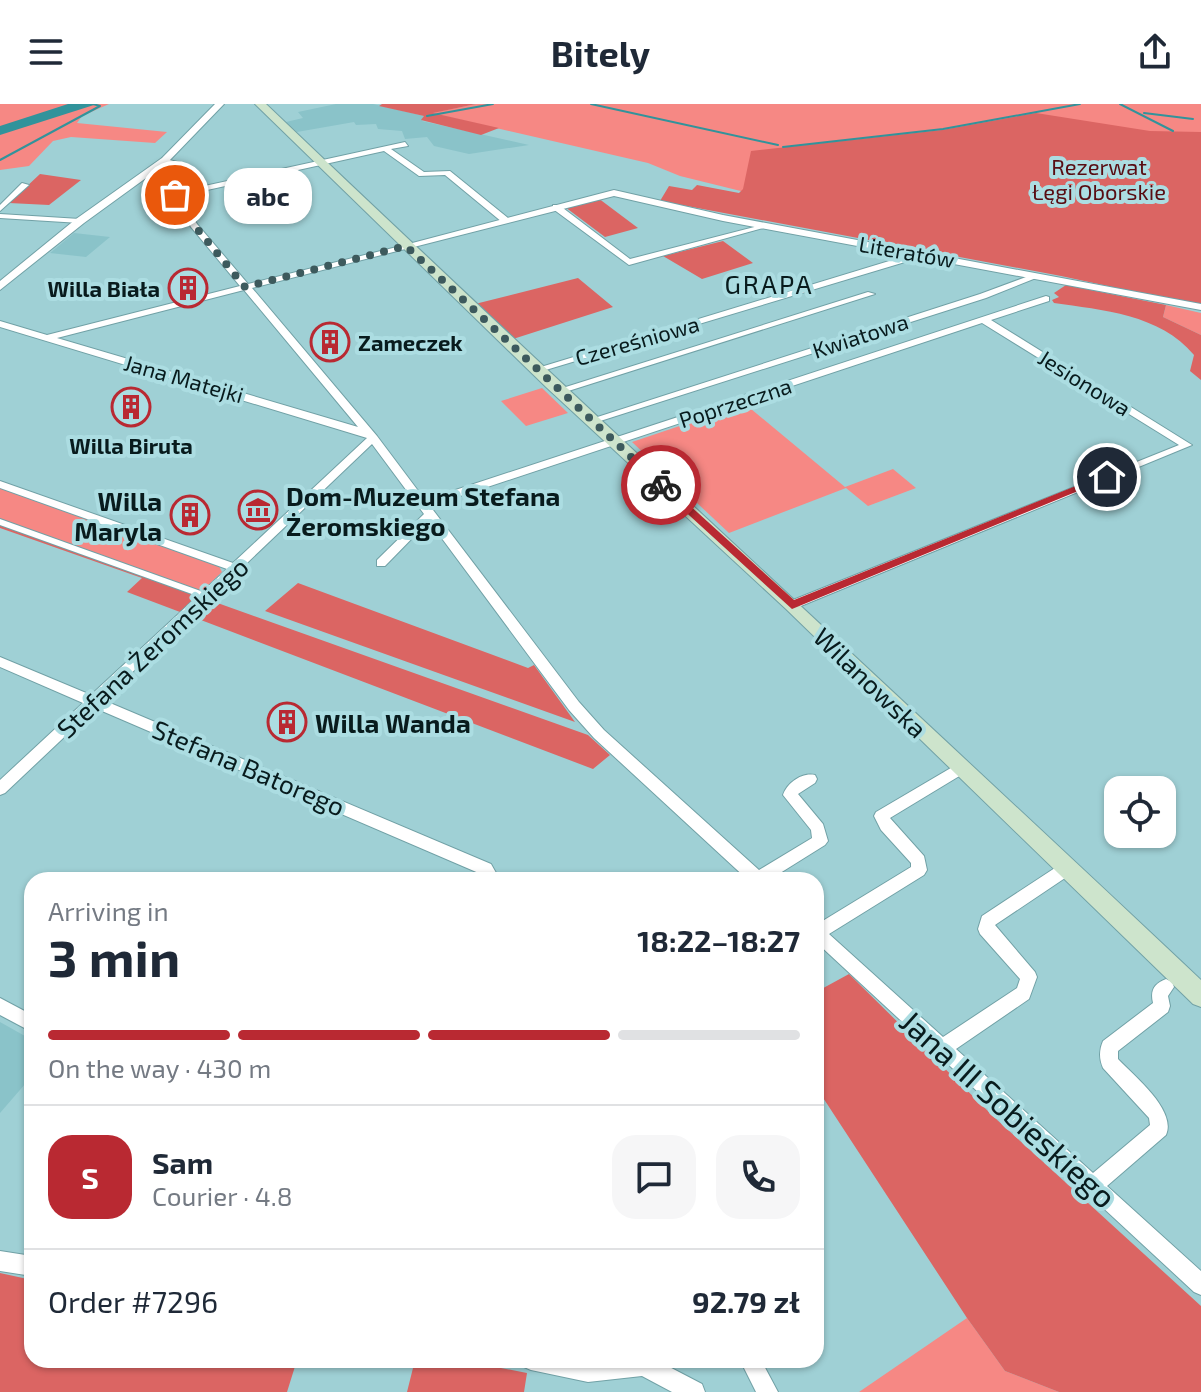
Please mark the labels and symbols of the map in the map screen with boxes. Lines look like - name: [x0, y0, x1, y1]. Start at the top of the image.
- park label: Rezerwat Łęgi Oborskie: [1032, 153, 1166, 204]
- pin: [141, 161, 209, 229]
- callout: abc: [223, 167, 311, 223]
- street label: Literatów: [857, 230, 957, 272]
- building icon: Willa Biała: [167, 267, 209, 309]
- district label: GRAPA: [724, 268, 814, 299]
- place label: Willa Biała: [48, 275, 160, 301]
- street label: Kwiatowa: [809, 307, 911, 363]
- street label: Czereśniowa: [572, 310, 702, 370]
- building icon: Zameczek: [309, 321, 351, 363]
- place label: Zameczek: [358, 329, 463, 355]
- street label: Jesionowa: [1034, 343, 1136, 421]
- street label: Jana Matejki: [121, 349, 247, 408]
- street label: Poprzeczna: [675, 372, 795, 432]
- building icon: Willa Biruta: [110, 386, 152, 428]
- place label: Willa Biruta: [69, 432, 193, 458]
- pin: [1073, 443, 1141, 511]
- courier: [621, 445, 701, 525]
- place label: Dom-Muzeum Stefana Żeromskiego: [286, 480, 560, 541]
- place label: Willa Maryla: [74, 485, 162, 547]
- museum icon: Dom-Muzeum Stefana Żeromskiego: [237, 489, 279, 531]
- building icon: Willa Maryla: [169, 494, 211, 536]
- street label: Stefana Żeromskiego: [50, 550, 254, 744]
- street label: Wilanowska: [808, 620, 934, 744]
- building icon: Willa Wanda: [266, 701, 308, 743]
- place label: Willa Wanda: [315, 707, 471, 738]
- street label: Stefana Batorego: [148, 713, 350, 821]
- street label: Jana III Sobieskiego: [893, 1001, 1125, 1215]

